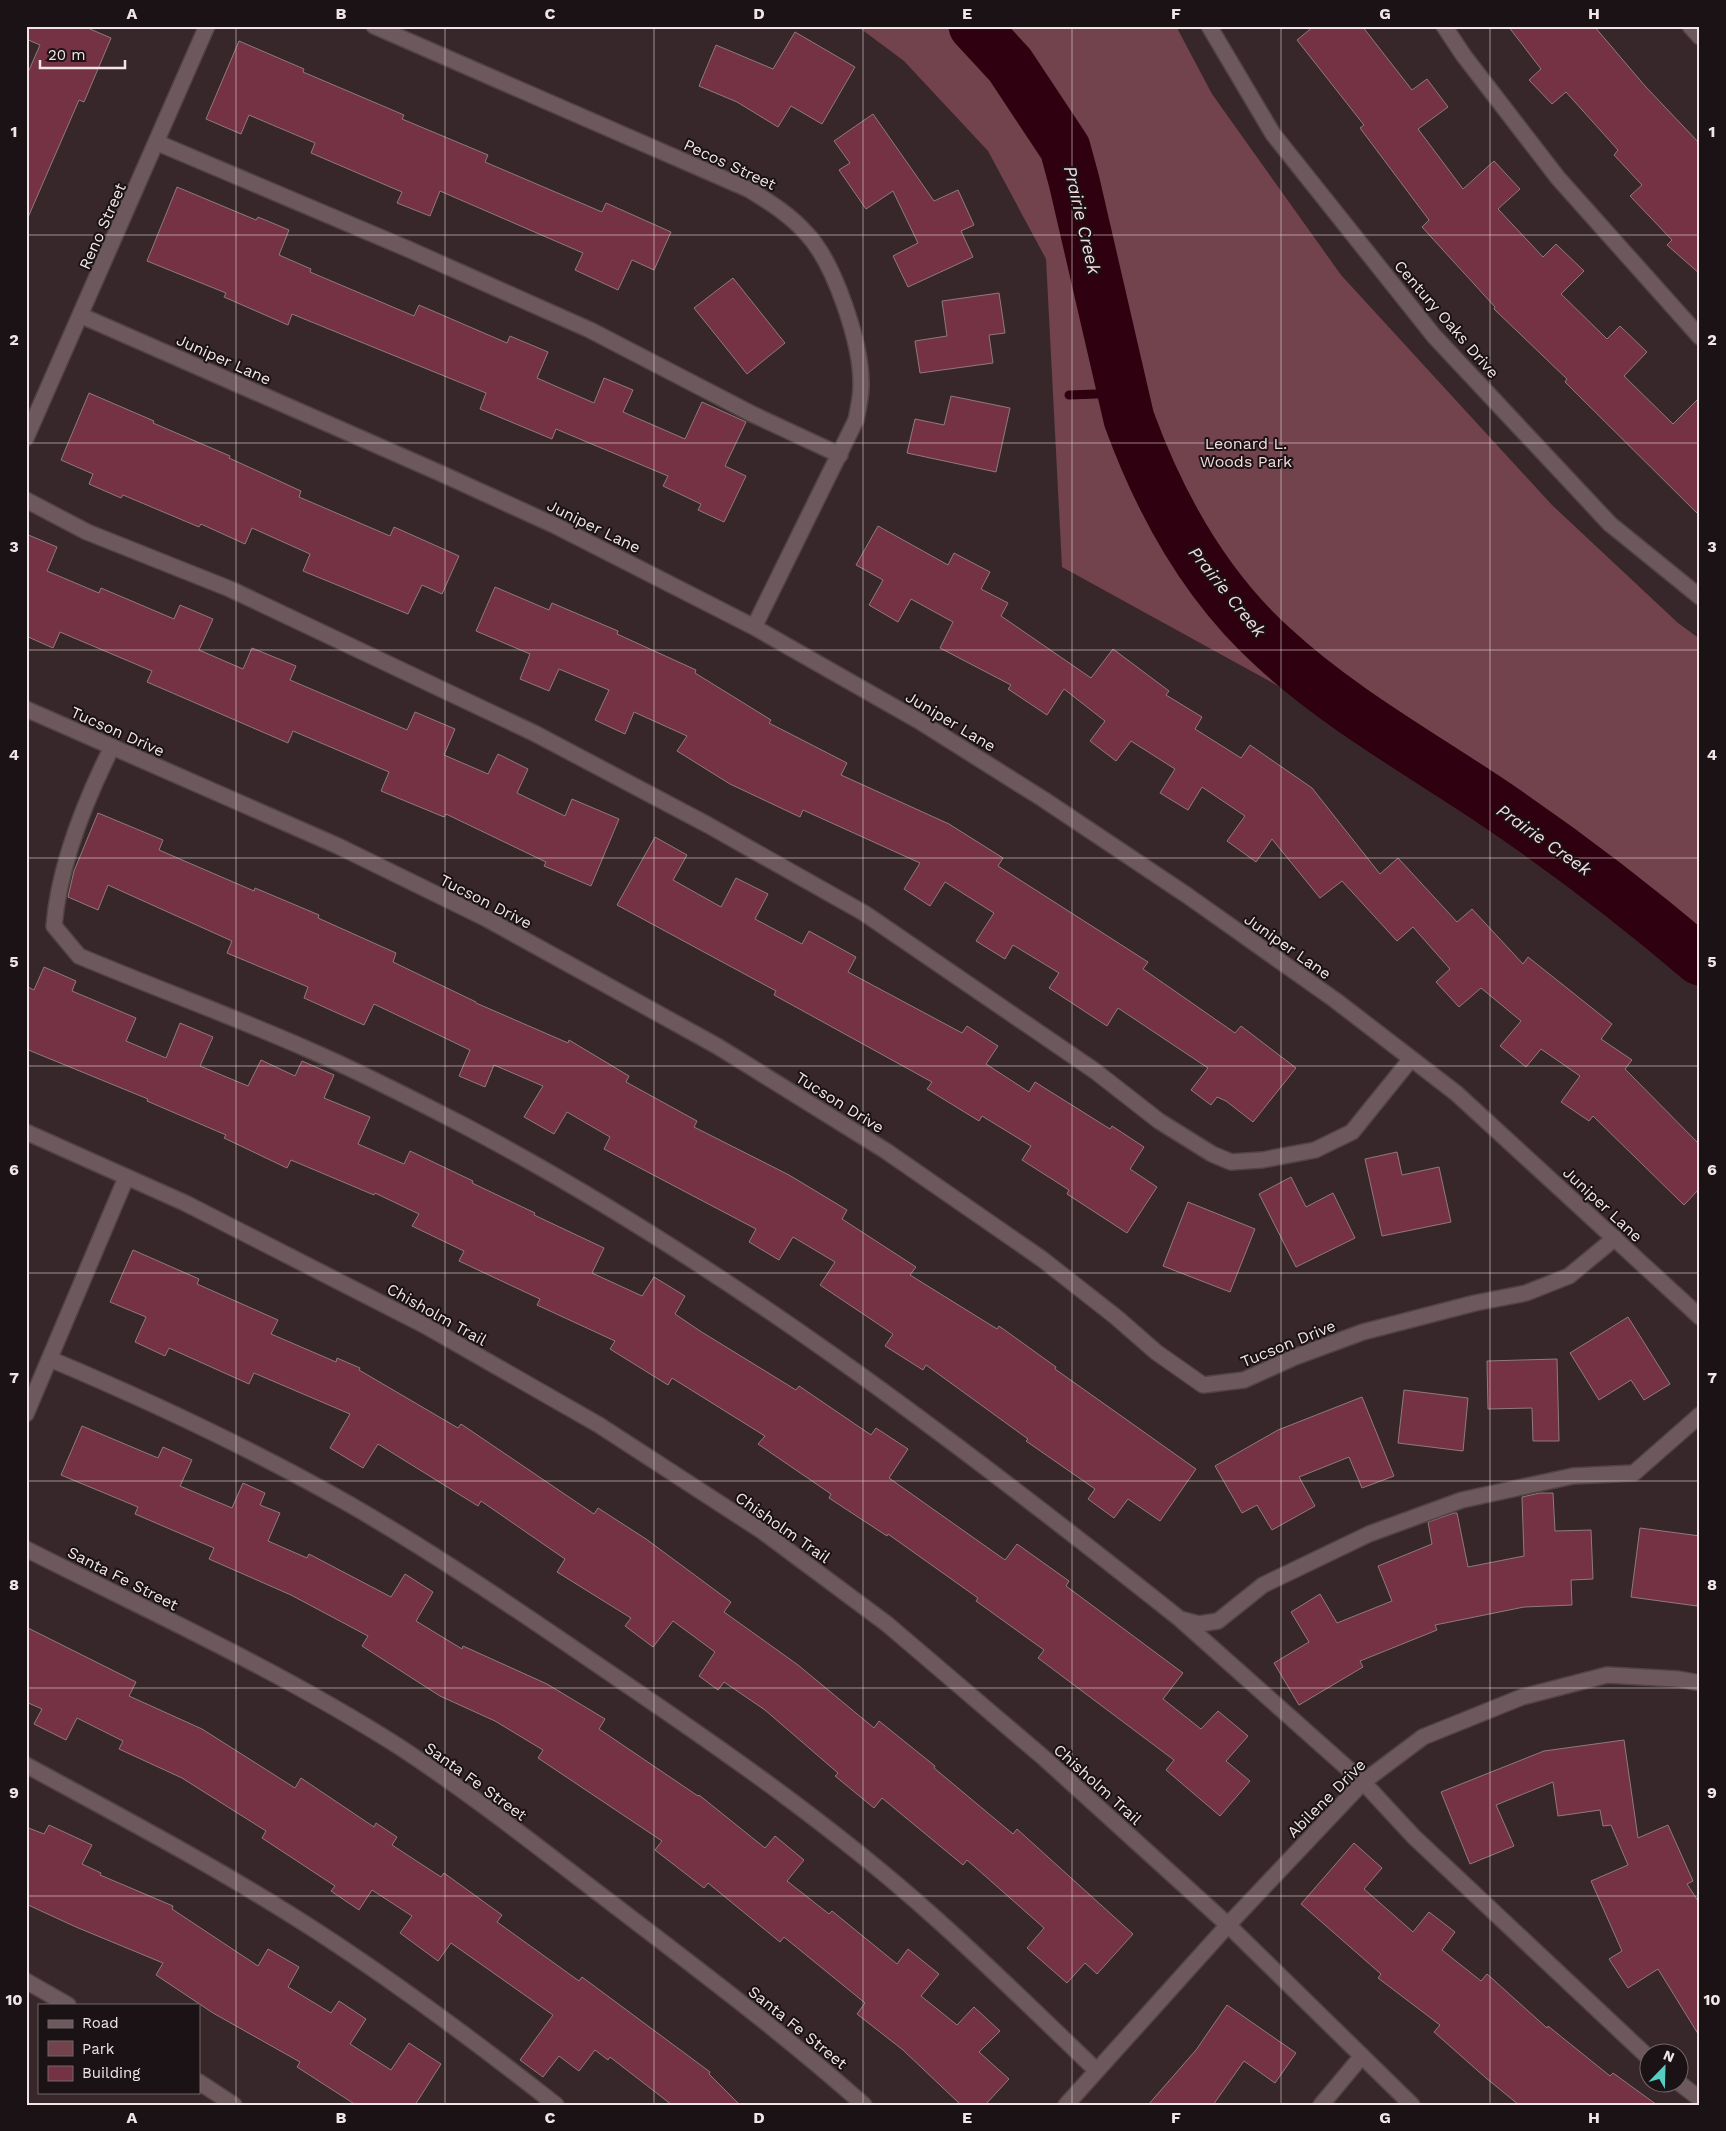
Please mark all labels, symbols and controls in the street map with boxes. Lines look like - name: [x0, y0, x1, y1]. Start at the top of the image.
- text: A: [127, 4, 138, 23]
- text: B: [336, 4, 347, 23]
- text: C: [545, 4, 556, 23]
- text: D: [753, 4, 765, 23]
- text: E: [962, 4, 972, 23]
- text: F: [1171, 4, 1181, 23]
- text: G: [1379, 4, 1391, 23]
- text: H: [1588, 4, 1600, 23]
- scale bar: [40, 38, 125, 70]
- text: 20 m: [48, 46, 86, 64]
- text: 1: [11, 122, 17, 141]
- text: 1: [1709, 122, 1715, 141]
- street label: Pecos Street: [681, 135, 779, 194]
- water label: Prairie Creek: [1060, 164, 1105, 277]
- street label: Reno Street: [75, 180, 130, 272]
- street label: Century Oaks Drive: [1390, 256, 1503, 382]
- text: 2: [9, 330, 19, 349]
- street label: Juniper Lane: [174, 330, 274, 389]
- text: 2: [1707, 330, 1717, 349]
- park label: Leonard L. Woods Park: [1200, 434, 1292, 471]
- street label: Juniper Lane: [544, 496, 644, 557]
- text: 3: [9, 537, 19, 556]
- text: 3: [1707, 537, 1717, 556]
- water label: Prairie Creek: [1184, 542, 1271, 642]
- street label: Juniper Lane: [902, 687, 999, 756]
- street label: Tucson Drive: [68, 702, 168, 761]
- text: 4: [9, 745, 19, 764]
- text: 4: [1707, 745, 1717, 764]
- water label: Prairie Creek: [1493, 799, 1597, 881]
- street label: Tucson Drive: [437, 870, 535, 933]
- street label: Juniper Lane: [1241, 909, 1335, 983]
- text: 5: [9, 952, 19, 971]
- text: 5: [1707, 952, 1717, 971]
- street label: Tucson Drive: [792, 1068, 887, 1137]
- text: 6: [9, 1160, 19, 1179]
- text: 6: [1707, 1160, 1717, 1179]
- street label: Juniper Lane: [1559, 1163, 1646, 1246]
- street label: Chisholm Trail: [383, 1279, 490, 1350]
- street label: Tucson Drive: [1238, 1316, 1338, 1371]
- text: 7: [9, 1368, 19, 1387]
- text: 7: [1707, 1368, 1717, 1387]
- street label: Chisholm Trail: [732, 1488, 834, 1567]
- street label: Santa Fe Street: [64, 1542, 181, 1615]
- text: 8: [9, 1575, 19, 1594]
- text: 8: [1707, 1575, 1717, 1594]
- street label: Santa Fe Street: [421, 1738, 531, 1825]
- street label: Chisholm Trail: [1050, 1740, 1145, 1829]
- street label: Abilene Drive: [1283, 1755, 1370, 1842]
- text: 9: [9, 1783, 19, 1802]
- text: 9: [1707, 1783, 1717, 1802]
- street label: Santa Fe Street: [744, 1982, 851, 2073]
- text: 10: [5, 1990, 23, 2009]
- text: 10: [1703, 1990, 1721, 2009]
- legend: [38, 2004, 200, 2094]
- text: Road: [82, 2014, 119, 2032]
- text: Park: [82, 2040, 115, 2058]
- north arrow: [1638, 2044, 1688, 2094]
- text: N: [1661, 2047, 1677, 2065]
- text: Building: [82, 2064, 140, 2082]
- text: A: [127, 2108, 138, 2127]
- text: B: [336, 2108, 347, 2127]
- text: C: [545, 2108, 556, 2127]
- text: D: [753, 2108, 765, 2127]
- text: E: [962, 2108, 972, 2127]
- text: F: [1171, 2108, 1181, 2127]
- text: G: [1379, 2108, 1391, 2127]
- text: H: [1588, 2108, 1600, 2127]

